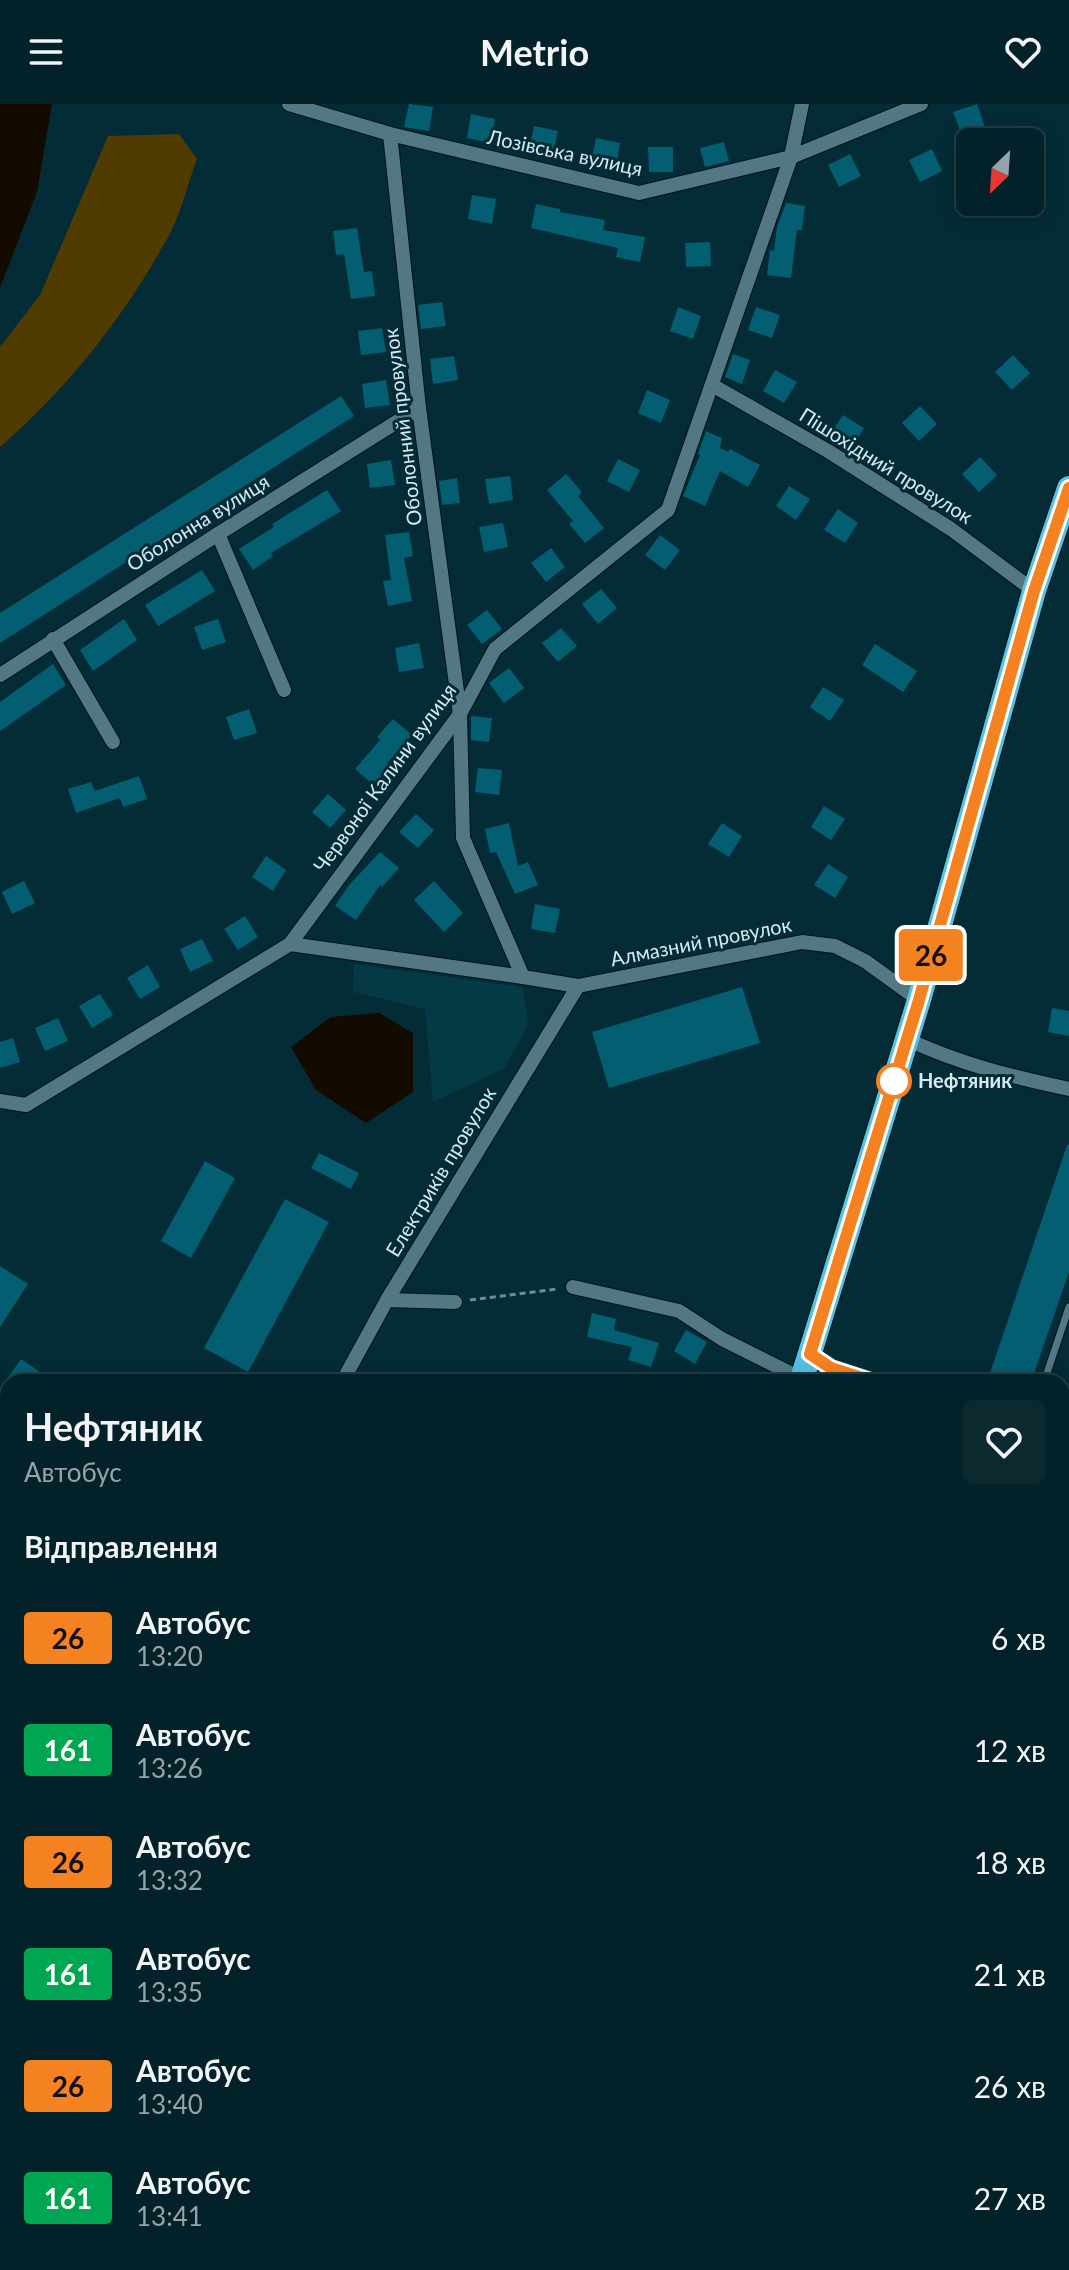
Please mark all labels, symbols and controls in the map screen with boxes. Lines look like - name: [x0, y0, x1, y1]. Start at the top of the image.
- icon: menu: [24, 30, 68, 74]
- text: Metrio: [480, 30, 589, 74]
- icon: heart: [1001, 30, 1045, 74]
- street label: Лозівська вулиця: [485, 124, 645, 180]
- north arrow: [956, 128, 1044, 216]
- map controls: [956, 128, 1044, 216]
- street label: Оболонний провулок: [378, 326, 426, 527]
- street label: Пішохідний провулок: [796, 402, 978, 529]
- street label: Оболонна вулиця: [122, 469, 273, 576]
- street label: Червоної Калини вулиця: [308, 679, 461, 876]
- street label: Алмазний провулок: [608, 912, 794, 970]
- line badge: 26: [895, 929, 967, 981]
- text: 26: [915, 938, 947, 972]
- marker: Нефтяник: [877, 1064, 911, 1098]
- place label: Нефтяник: [918, 1068, 1012, 1092]
- street label: Електриків провулок: [380, 1082, 501, 1261]
- button: heart: [962, 1400, 1046, 1484]
- text: Нефтяник: [24, 1403, 203, 1449]
- text: Автобус: [24, 1456, 122, 1488]
- text: Відправлення: [24, 1528, 218, 1564]
- text: Автобус: [136, 1604, 251, 1640]
- text: 6 хв: [991, 1620, 1046, 1656]
- text: 26: [52, 1621, 84, 1655]
- text: 13:20: [136, 1640, 203, 1672]
- text: Автобус: [136, 1716, 251, 1752]
- text: 12 хв: [974, 1732, 1046, 1768]
- text: 161: [44, 1733, 92, 1767]
- text: 13:26: [136, 1752, 203, 1784]
- text: Автобус: [136, 1828, 251, 1864]
- text: 18 хв: [974, 1844, 1046, 1880]
- text: 26: [52, 1845, 84, 1879]
- text: 13:32: [136, 1864, 203, 1896]
- text: Автобус: [136, 1940, 251, 1976]
- text: 21 хв: [974, 1956, 1046, 1992]
- text: 161: [44, 1957, 92, 1991]
- text: 13:35: [136, 1976, 203, 2008]
- text: Автобус: [136, 2052, 251, 2088]
- text: 26 хв: [974, 2068, 1046, 2104]
- text: 26: [52, 2069, 84, 2103]
- text: 13:40: [136, 2088, 203, 2120]
- text: Автобус: [136, 2164, 251, 2200]
- text: 27 хв: [974, 2180, 1046, 2216]
- text: 161: [44, 2181, 92, 2215]
- text: 13:41: [136, 2200, 203, 2232]

